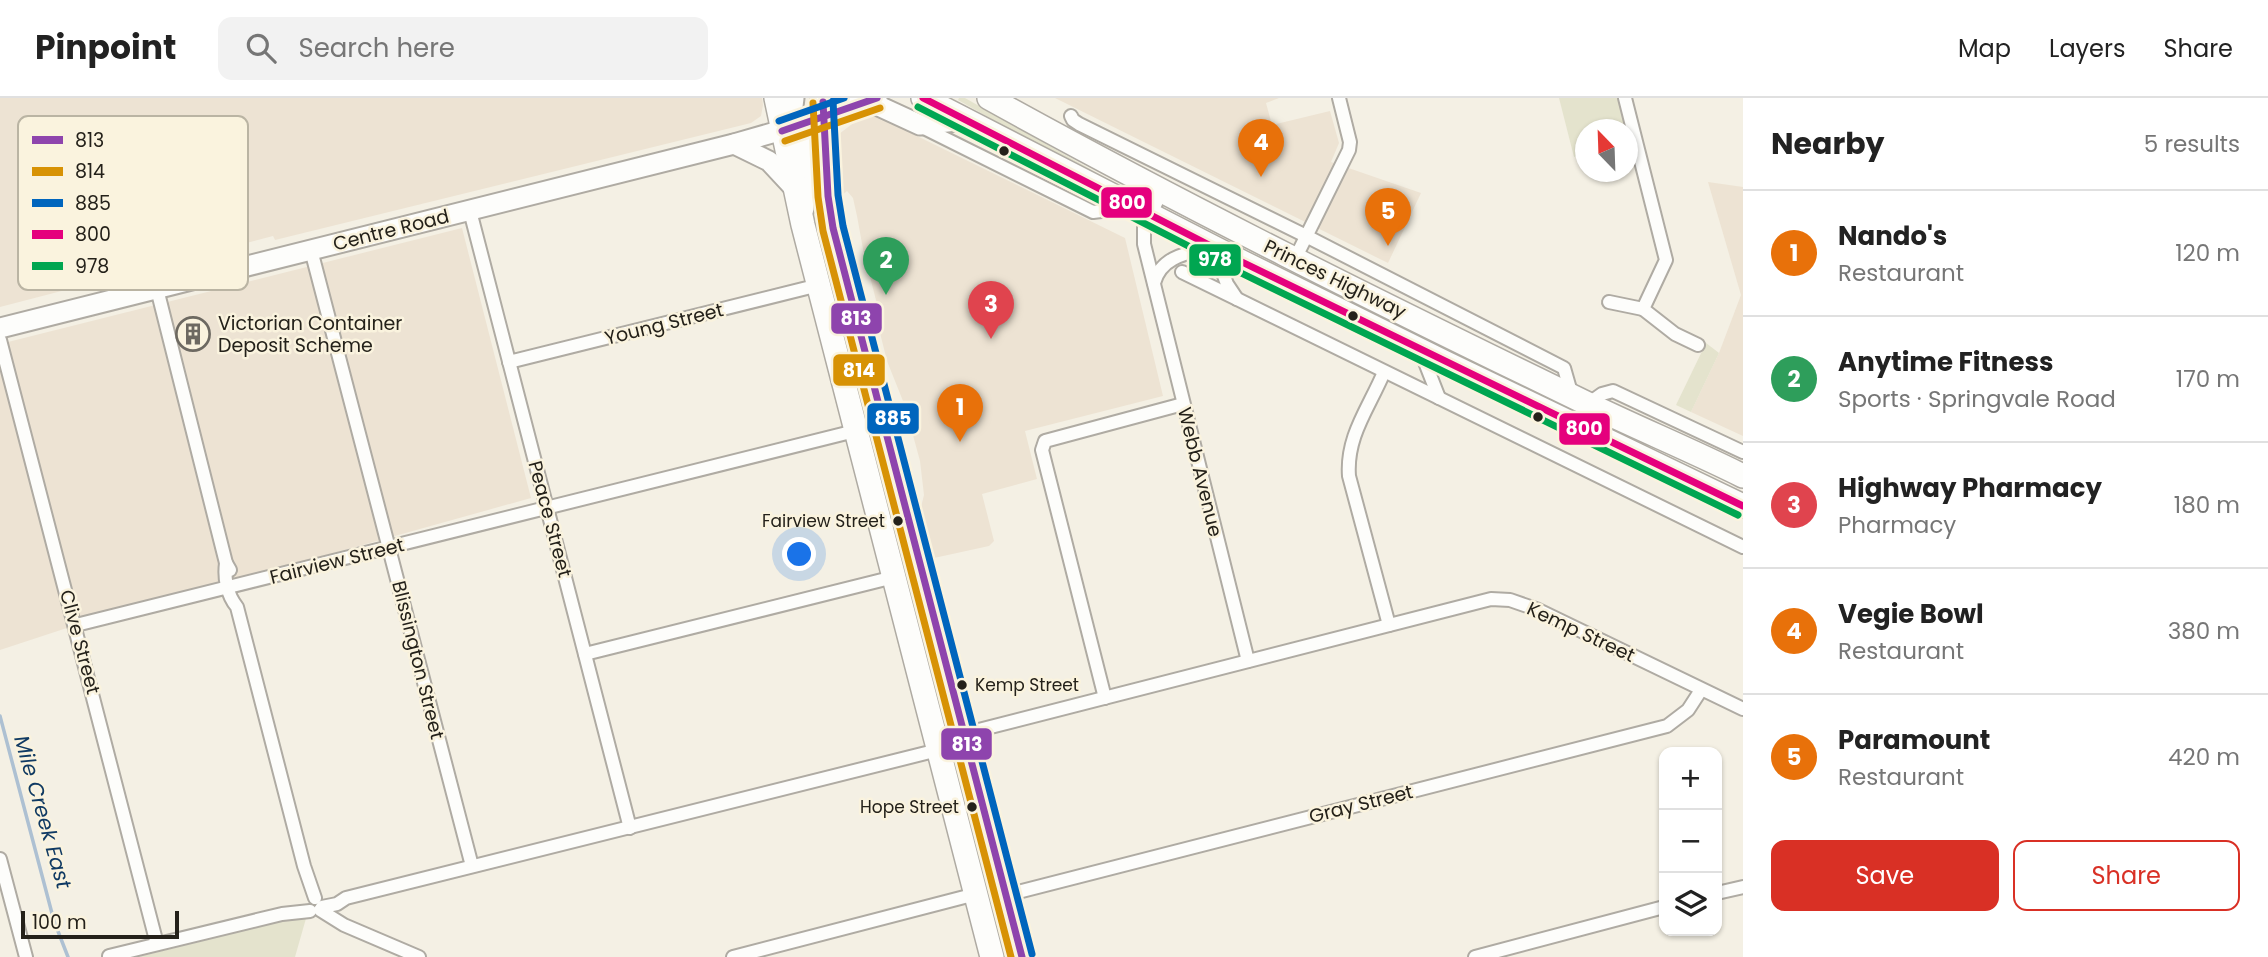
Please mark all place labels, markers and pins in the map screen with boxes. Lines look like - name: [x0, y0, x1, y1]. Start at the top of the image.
- pin: 4: [1238, 119, 1284, 177]
- unlabelled marker: [997, 144, 1011, 158]
- pin: 5: [1365, 188, 1411, 246]
- pin: 2: [863, 237, 909, 295]
- pin: 3: [968, 281, 1014, 339]
- unlabelled marker: [1346, 309, 1360, 323]
- place label: Victorian Container Deposit Scheme: [218, 310, 402, 359]
- building icon: Victorian Container Deposit Scheme: [174, 315, 212, 353]
- pin: 1: [937, 384, 983, 442]
- unlabelled marker: [1531, 410, 1545, 424]
- place label: Fairview Street: [762, 509, 885, 533]
- marker: Fairview Street: [891, 514, 905, 528]
- place label: Kemp Street: [975, 673, 1079, 697]
- marker: Kemp Street: [955, 678, 969, 692]
- place label: Hope Street: [860, 795, 959, 819]
- marker: Hope Street: [965, 800, 979, 814]

